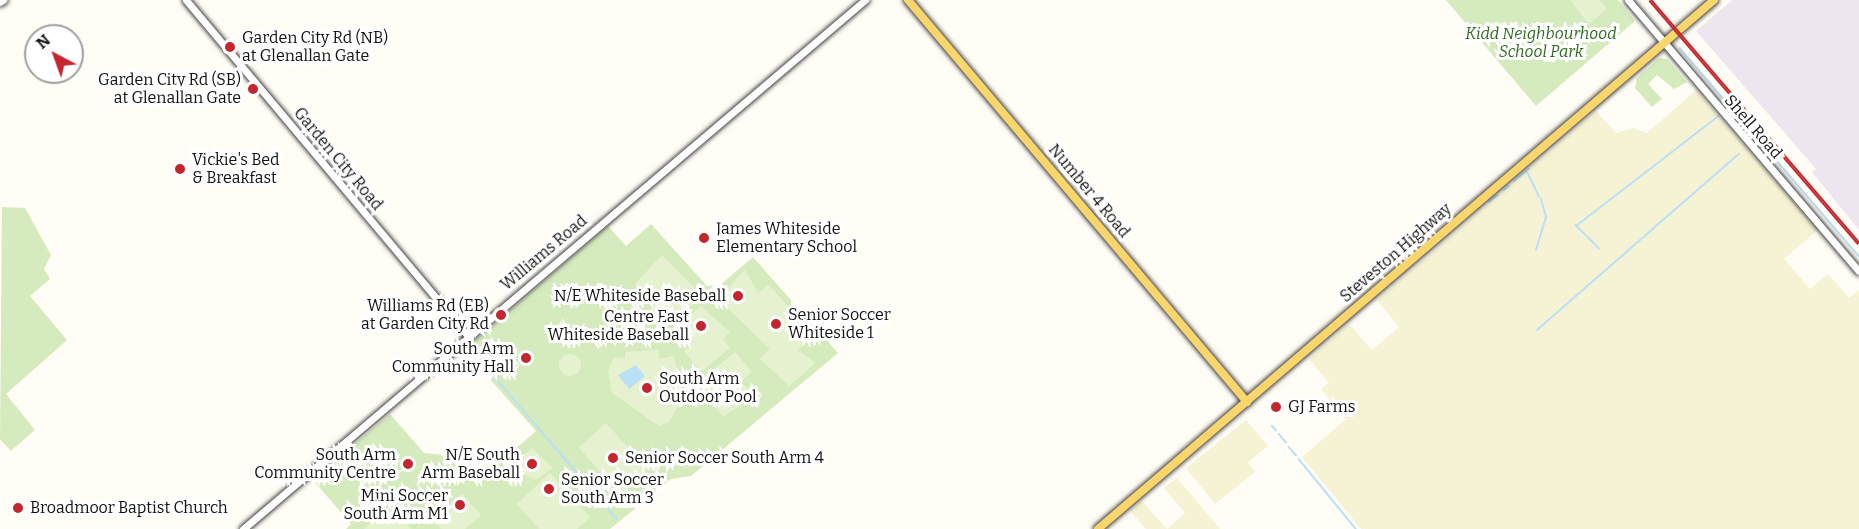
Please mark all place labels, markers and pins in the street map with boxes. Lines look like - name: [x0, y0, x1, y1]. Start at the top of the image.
- place label: Garden City Rd (NB) at Glenallan Gate: [242, 28, 388, 66]
- marker: Garden City Rd (NB) at Glenallan Gate: [223, 40, 237, 54]
- place label: Garden City Rd (SB) at Glenallan Gate: [98, 70, 241, 108]
- marker: Garden City Rd (SB) at Glenallan Gate: [246, 82, 260, 96]
- place label: Vickie's Bed & Breakfast: [192, 150, 280, 188]
- marker: Vickie's Bed & Breakfast: [173, 162, 187, 176]
- place label: James Whiteside Elementary School: [716, 219, 857, 257]
- marker: James Whiteside Elementary School: [697, 231, 711, 245]
- place label: N/E Whiteside Baseball: [554, 286, 726, 306]
- marker: N/E Whiteside Baseball: [731, 289, 745, 303]
- place label: Williams Rd (EB) at Garden City Rd: [361, 296, 489, 334]
- place label: Senior Soccer Whiteside 1: [788, 305, 891, 343]
- place label: Centre East Whiteside Baseball: [548, 307, 689, 345]
- marker: Williams Rd (EB) at Garden City Rd: [494, 308, 508, 322]
- marker: Senior Soccer Whiteside 1: [769, 317, 783, 331]
- marker: Centre East Whiteside Baseball: [694, 319, 708, 333]
- place label: South Arm Community Hall: [392, 339, 514, 377]
- marker: South Arm Community Hall: [519, 351, 533, 365]
- place label: South Arm Outdoor Pool: [659, 369, 757, 407]
- marker: South Arm Outdoor Pool: [640, 381, 654, 395]
- place label: GJ Farms: [1288, 397, 1355, 417]
- marker: GJ Farms: [1269, 400, 1283, 414]
- place label: South Arm Community Centre: [254, 445, 396, 483]
- place label: N/E South Arm Baseball: [421, 445, 520, 483]
- place label: Senior Soccer South Arm 4: [625, 448, 824, 468]
- marker: Senior Soccer South Arm 4: [606, 451, 620, 465]
- marker: South Arm Community Centre: [401, 457, 415, 471]
- marker: N/E South Arm Baseball: [525, 457, 539, 471]
- place label: Senior Soccer South Arm 3: [561, 470, 664, 508]
- marker: Senior Soccer South Arm 3: [542, 482, 556, 496]
- place label: Mini Soccer South Arm M1: [344, 486, 448, 524]
- place label: Broadmoor Baptist Church: [30, 498, 228, 518]
- marker: Mini Soccer South Arm M1: [453, 498, 467, 512]
- marker: Broadmoor Baptist Church: [11, 501, 25, 515]

